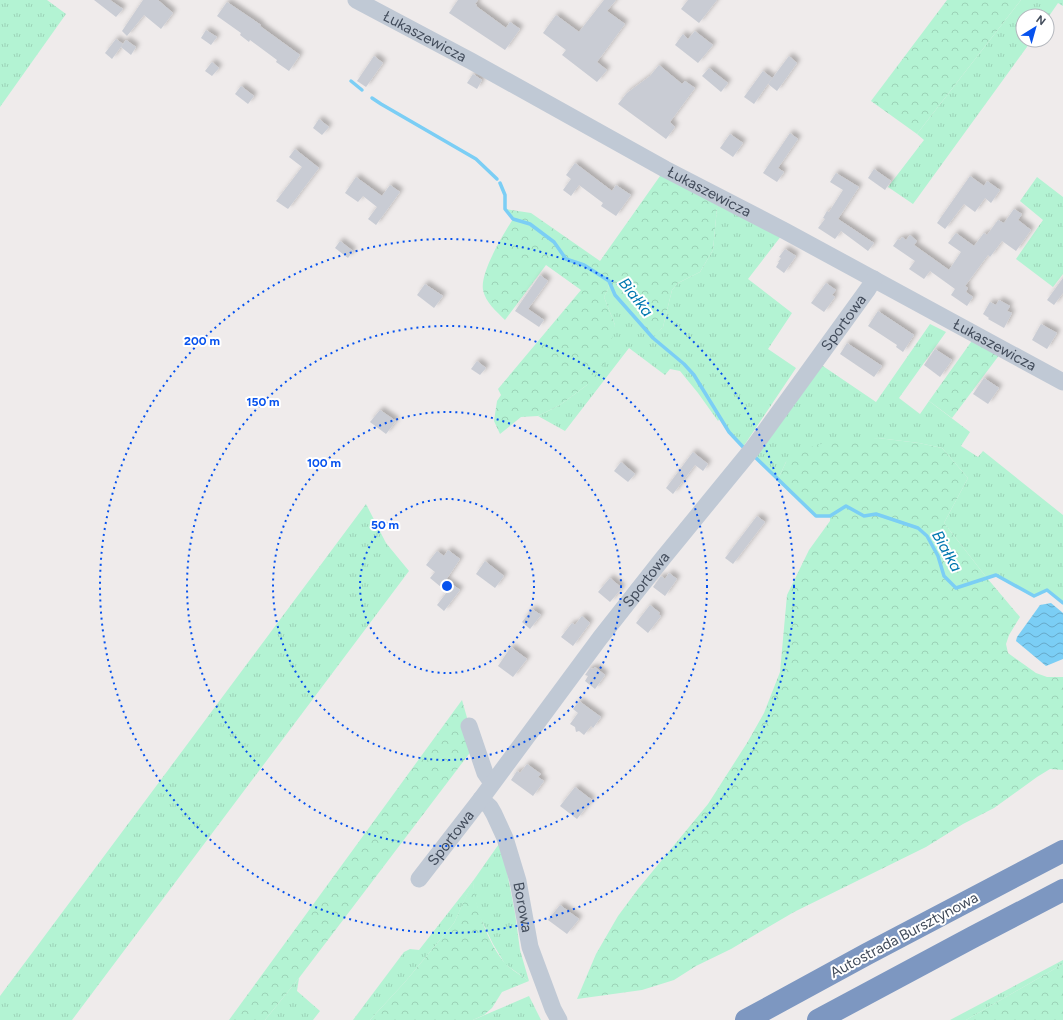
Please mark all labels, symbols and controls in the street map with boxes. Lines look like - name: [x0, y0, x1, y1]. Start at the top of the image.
- street label: Łukaszewicza: [380, 7, 470, 66]
- north arrow: [1015, 8, 1055, 48]
- text: N: [1033, 13, 1048, 28]
- street label: Łukaszewicza: [664, 163, 754, 221]
- water label: Białka: [615, 274, 657, 320]
- street label: Sportowa: [817, 291, 870, 354]
- street label: Łukaszewicza: [950, 315, 1039, 375]
- text: 200 m: [184, 334, 220, 348]
- text: 150 m: [246, 395, 280, 409]
- text: 100 m: [307, 456, 341, 470]
- text: 50 m: [371, 518, 399, 532]
- water label: Białka: [928, 527, 966, 575]
- street label: Sportowa: [619, 548, 673, 611]
- centre of rings: [440, 579, 454, 593]
- street label: Sportowa: [424, 807, 478, 869]
- street label: Borowa: [509, 881, 536, 934]
- street label: Autostrada Bursztynowa: [827, 888, 981, 982]

